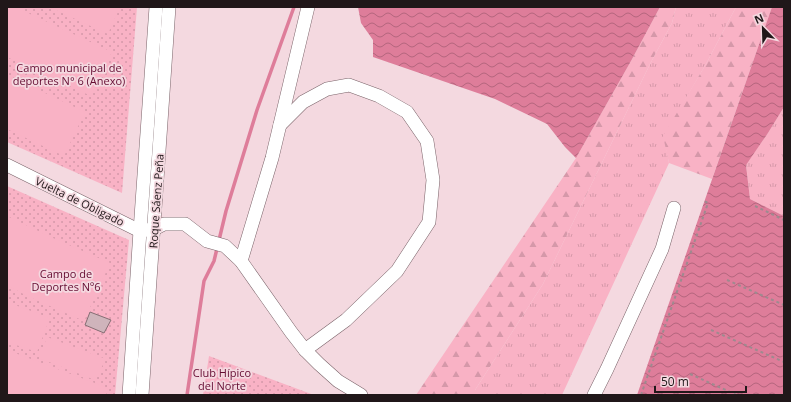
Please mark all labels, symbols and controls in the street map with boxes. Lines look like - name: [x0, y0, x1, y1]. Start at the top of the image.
- north arrow: [743, 8, 783, 48]
- text: N: [752, 10, 766, 27]
- park label: Campo municipal de deportes N° 6 (Anexo): [13, 60, 125, 88]
- street label: Roque Sáenz Peña: [145, 153, 167, 249]
- street label: Vuelta de Obligado: [33, 173, 127, 229]
- park label: Campo de Deportes Nº6: [32, 266, 100, 294]
- park label: Club Hípico del Norte: [193, 365, 252, 393]
- scale bar: [655, 368, 746, 394]
- text: 50 m: [661, 373, 689, 390]

